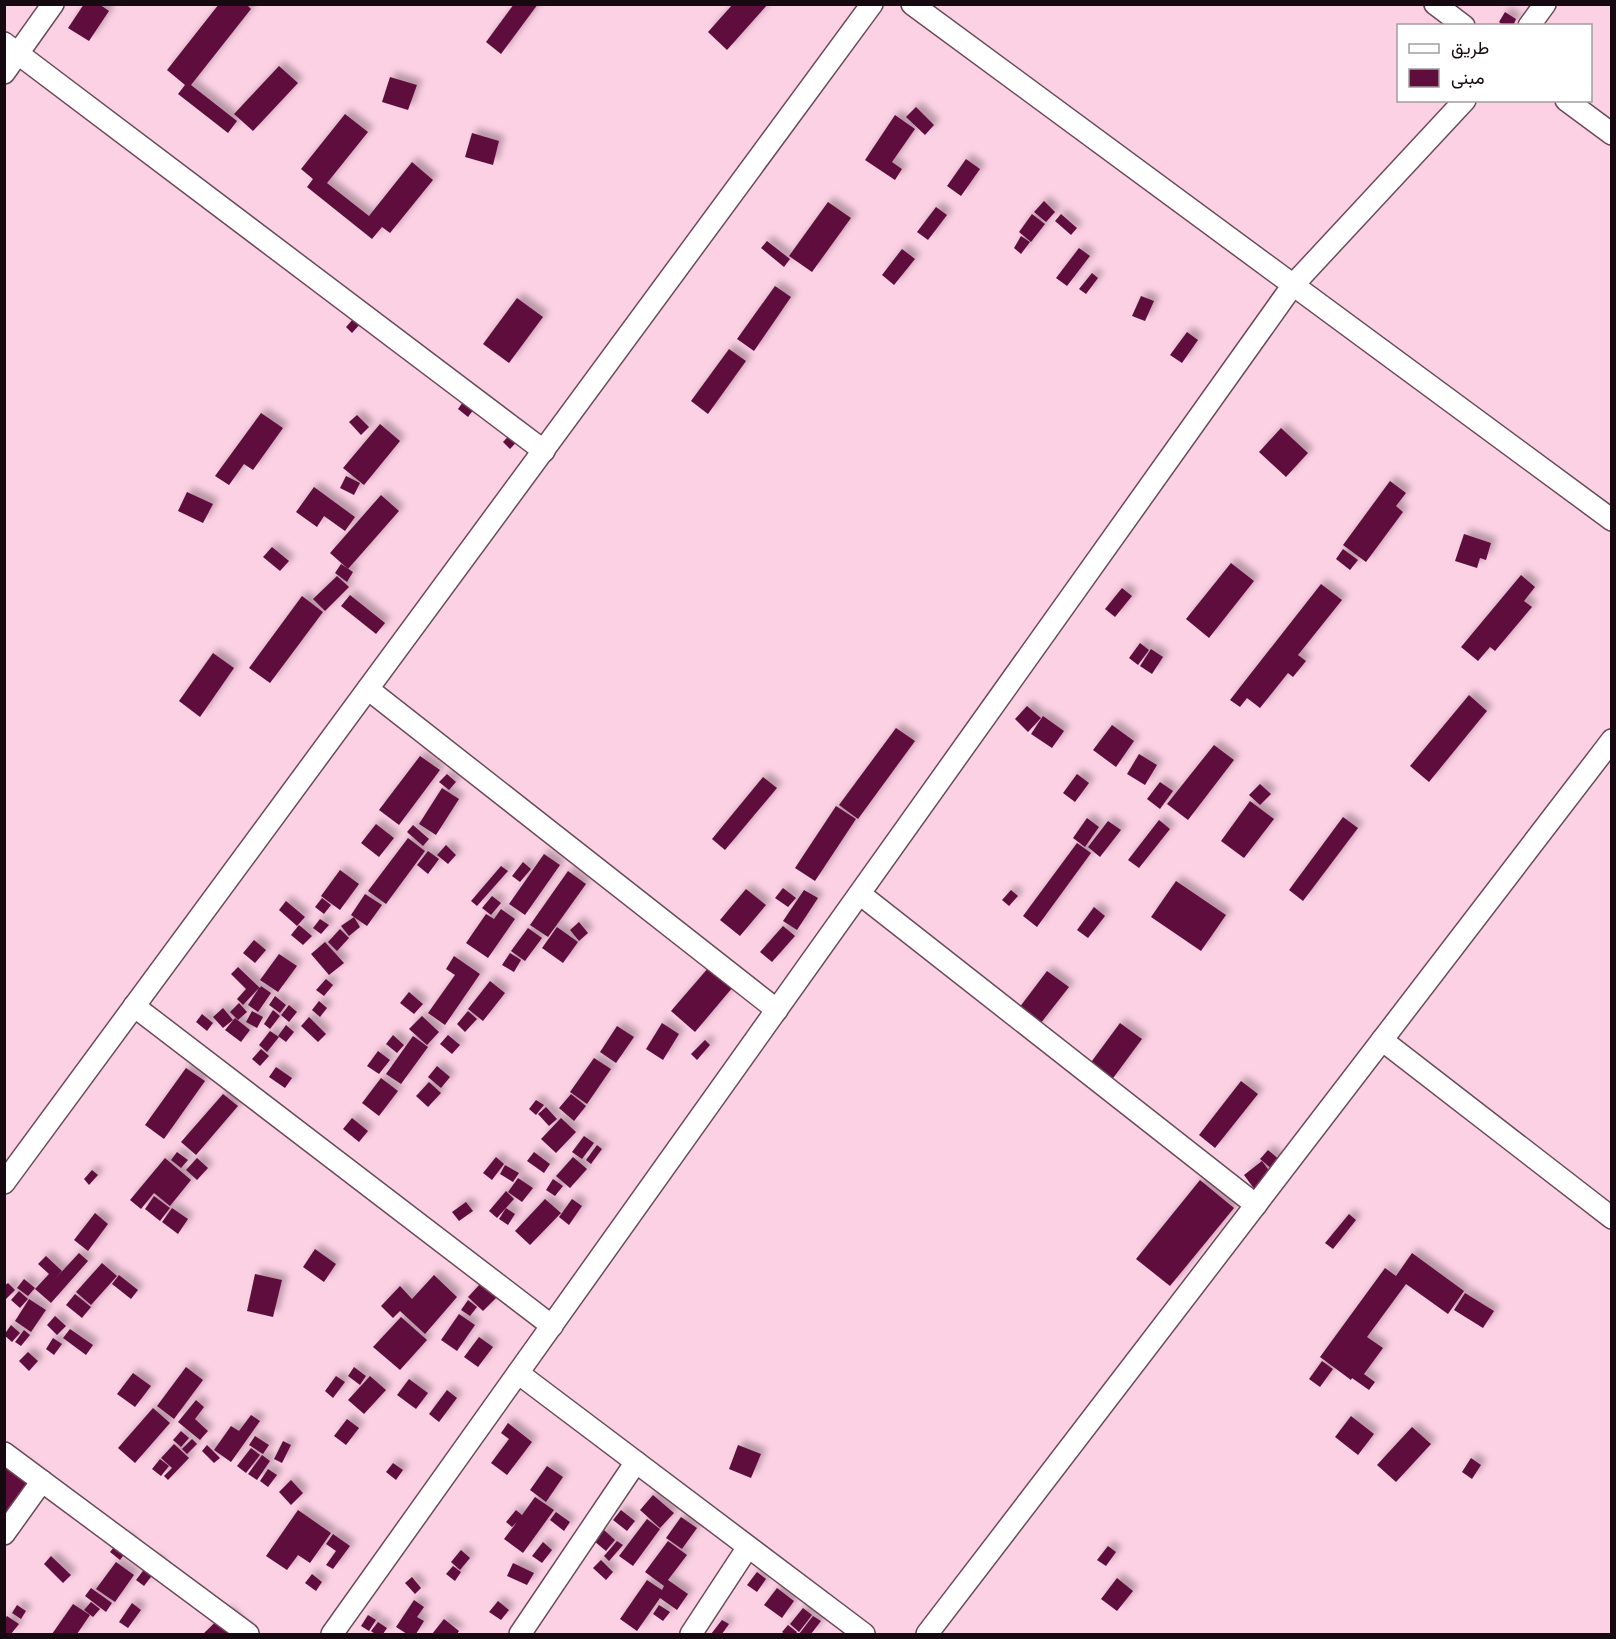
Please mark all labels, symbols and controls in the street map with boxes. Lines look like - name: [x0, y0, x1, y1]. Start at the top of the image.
- legend: [1397, 24, 1592, 102]
- text: طريق: [1451, 36, 1489, 60]
- text: مبنى: [1451, 66, 1485, 90]

